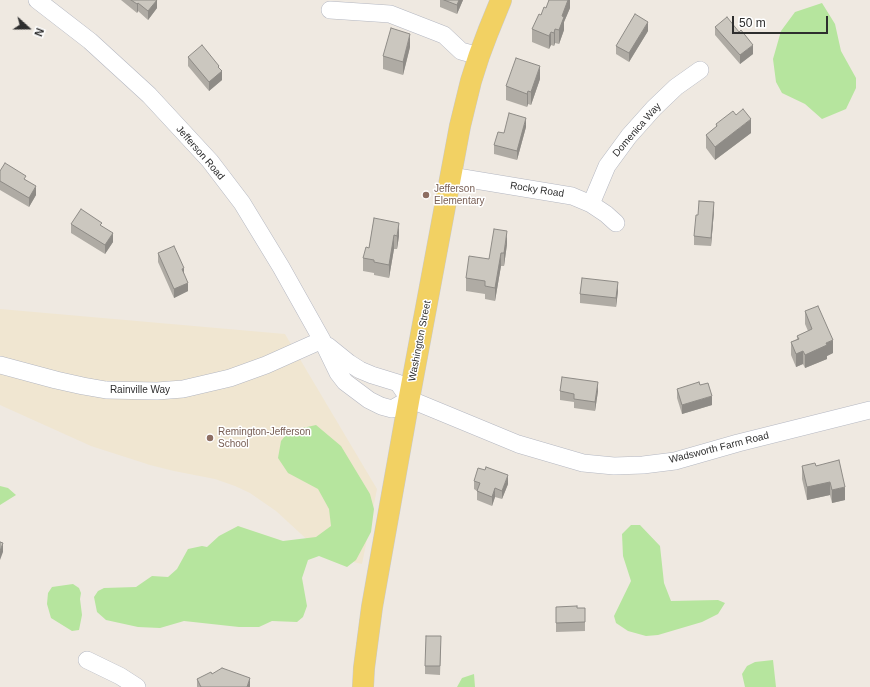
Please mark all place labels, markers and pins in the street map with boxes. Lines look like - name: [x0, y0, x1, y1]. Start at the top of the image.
- place label: Jefferson Elementary: [434, 183, 485, 206]
- marker: Jefferson Elementary: [421, 190, 431, 200]
- place label: Remington-Jefferson School: [218, 426, 311, 450]
- marker: Remington-Jefferson School: [205, 433, 215, 443]

